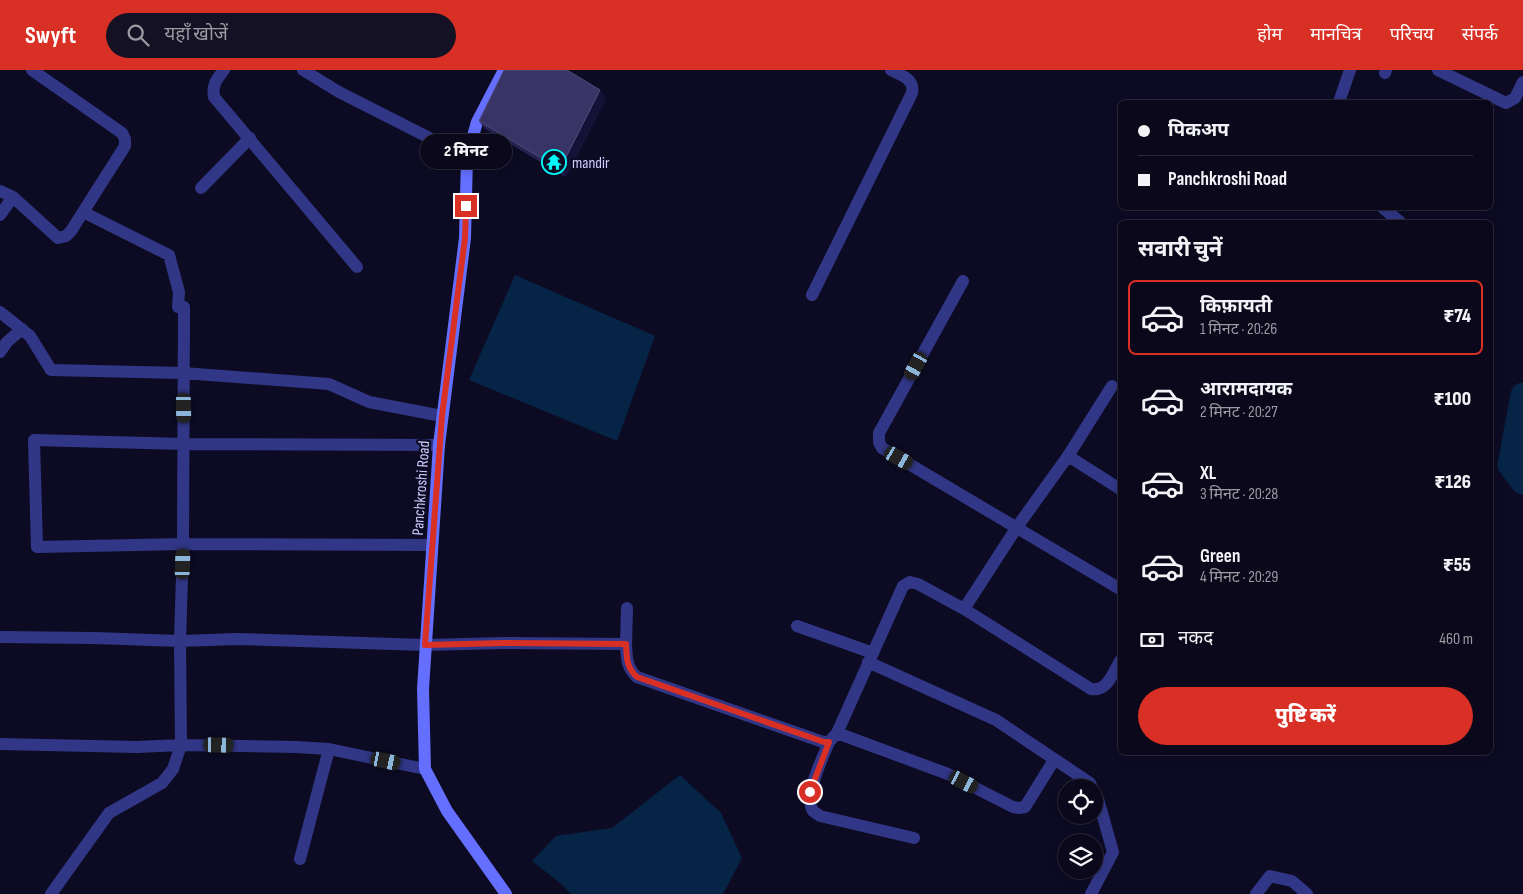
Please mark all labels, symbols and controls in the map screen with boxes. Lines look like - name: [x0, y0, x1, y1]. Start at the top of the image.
- search box: [106, 13, 456, 58]
- text: Swyft: [25, 21, 76, 50]
- icon: search: [124, 21, 152, 49]
- text: यहाँ खोजें: [164, 23, 228, 46]
- text: होम: [1257, 24, 1282, 45]
- text: मानचित्र: [1310, 24, 1362, 45]
- text: परिचय: [1390, 24, 1434, 45]
- text: संपर्क: [1462, 24, 1498, 45]
- text: पिकअप: [1168, 119, 1229, 142]
- callout: 2 मिनट: [420, 134, 512, 168]
- text: 2 मिनट: [444, 142, 488, 161]
- temple icon: mandir: [541, 149, 567, 175]
- place label: mandir: [572, 154, 610, 173]
- text: Panchkroshi Road: [1168, 168, 1287, 191]
- route end: [455, 195, 477, 217]
- text: सवारी चुनें: [1138, 236, 1222, 263]
- icon: car: [1140, 295, 1185, 340]
- text: किफ़ायती: [1200, 295, 1272, 318]
- text: ₹74: [1443, 305, 1471, 328]
- text: 1 मिनट · 20:26: [1200, 320, 1277, 339]
- car: [902, 349, 929, 383]
- icon: car: [1140, 378, 1185, 423]
- text: आरामदायक: [1200, 378, 1292, 401]
- text: ₹100: [1434, 388, 1471, 411]
- car: [176, 393, 191, 423]
- text: 2 मिनट · 20:27: [1200, 403, 1278, 422]
- street label: Panchkroshi Road: [409, 440, 434, 536]
- car: [882, 444, 915, 472]
- icon: car: [1140, 461, 1185, 506]
- text: XL: [1200, 462, 1216, 485]
- text: ₹126: [1434, 471, 1471, 494]
- text: 3 मिनट · 20:28: [1200, 485, 1278, 504]
- icon: car: [1140, 544, 1185, 589]
- text: Green: [1200, 545, 1240, 568]
- car: [174, 549, 191, 579]
- text: ₹55: [1443, 554, 1471, 577]
- text: 4 मिनट · 20:29: [1200, 568, 1278, 587]
- icon: cash: [1138, 626, 1166, 654]
- text: नकद: [1178, 627, 1213, 650]
- text: 460 m: [1439, 630, 1473, 649]
- button: पुष्टि करें: [1138, 687, 1473, 745]
- car: [203, 737, 234, 753]
- car: [369, 751, 402, 771]
- car: [947, 769, 980, 795]
- map controls: [1058, 779, 1103, 879]
- button: locate: [1058, 779, 1103, 824]
- route start: [799, 781, 821, 803]
- button: layers: [1058, 834, 1103, 879]

